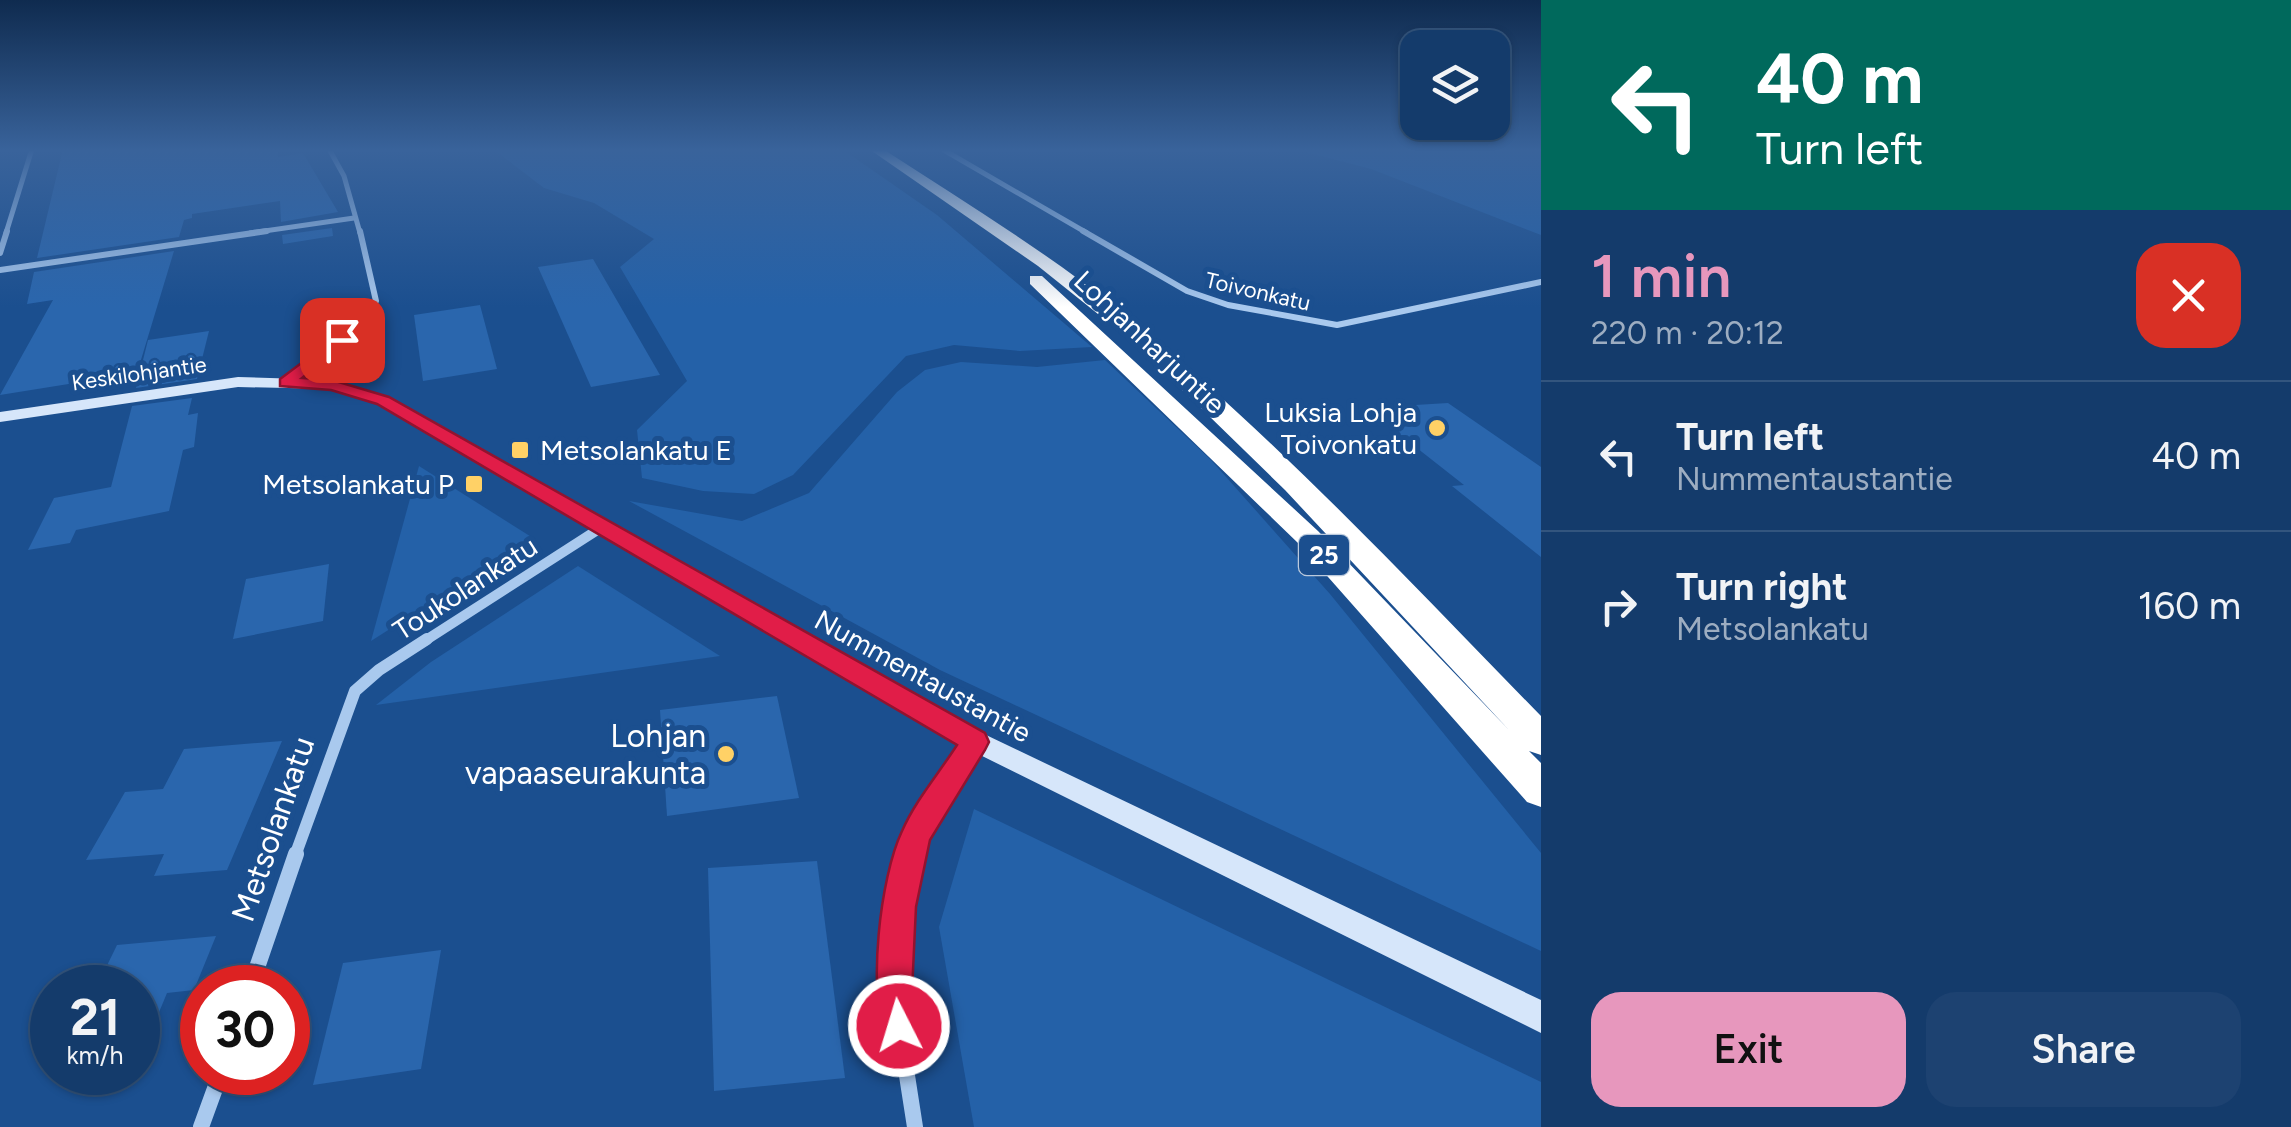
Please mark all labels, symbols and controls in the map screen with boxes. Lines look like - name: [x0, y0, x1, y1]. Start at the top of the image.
- map controls: [1400, 30, 1510, 140]
- button: layers: [1400, 30, 1510, 140]
- text: 40 m: [1756, 36, 1923, 121]
- icon: left: [1591, 40, 1721, 170]
- text: Turn left: [1756, 121, 1923, 175]
- text: 1 min: [1591, 240, 1731, 312]
- button: close: [2136, 243, 2241, 348]
- street label: Lohjanharjuntie: [1067, 263, 1233, 421]
- street label: Toivonkatu: [1203, 266, 1313, 317]
- pin: [300, 298, 385, 383]
- icon: arrive: [315, 313, 370, 368]
- text: 220 m · 20:12: [1591, 314, 1784, 352]
- street label: Keskilohjantie: [70, 351, 208, 396]
- place label: Luksia Lohja Toivonkatu: [1264, 395, 1417, 461]
- text: Turn left: [1676, 414, 1824, 460]
- marker: Luksia Lohja Toivonkatu: [1426, 417, 1448, 439]
- icon: left: [1591, 429, 1646, 484]
- place label: Metsolankatu E: [540, 433, 732, 467]
- text: 40 m: [2151, 433, 2241, 479]
- marker: Metsolankatu E: [509, 439, 531, 461]
- text: Nummentaustantie: [1676, 460, 1953, 498]
- place label: Metsolankatu P: [262, 467, 454, 501]
- marker: Metsolankatu P: [463, 473, 485, 495]
- street label: Toukolankatu: [387, 529, 543, 647]
- road number: 25: [1299, 535, 1349, 575]
- text: Turn right: [1676, 564, 1848, 610]
- icon: right: [1591, 579, 1646, 634]
- text: 160 m: [2138, 583, 2241, 629]
- street label: Nummentaustantie: [809, 602, 1037, 750]
- text: Metsolankatu: [1676, 610, 1869, 648]
- place label: Lohjan vapaaseurakunta: [465, 717, 706, 792]
- street label: Metsolankatu: [224, 732, 322, 926]
- marker: Lohjan vapaaseurakunta: [715, 743, 737, 765]
- speed limit sign: 30: [180, 965, 310, 1095]
- position arrow: [847, 974, 951, 1078]
- text: 21: [70, 987, 120, 1048]
- button: Exit: [1591, 992, 1906, 1107]
- button: Share: [1926, 992, 2241, 1107]
- text: km/h: [66, 1040, 124, 1070]

